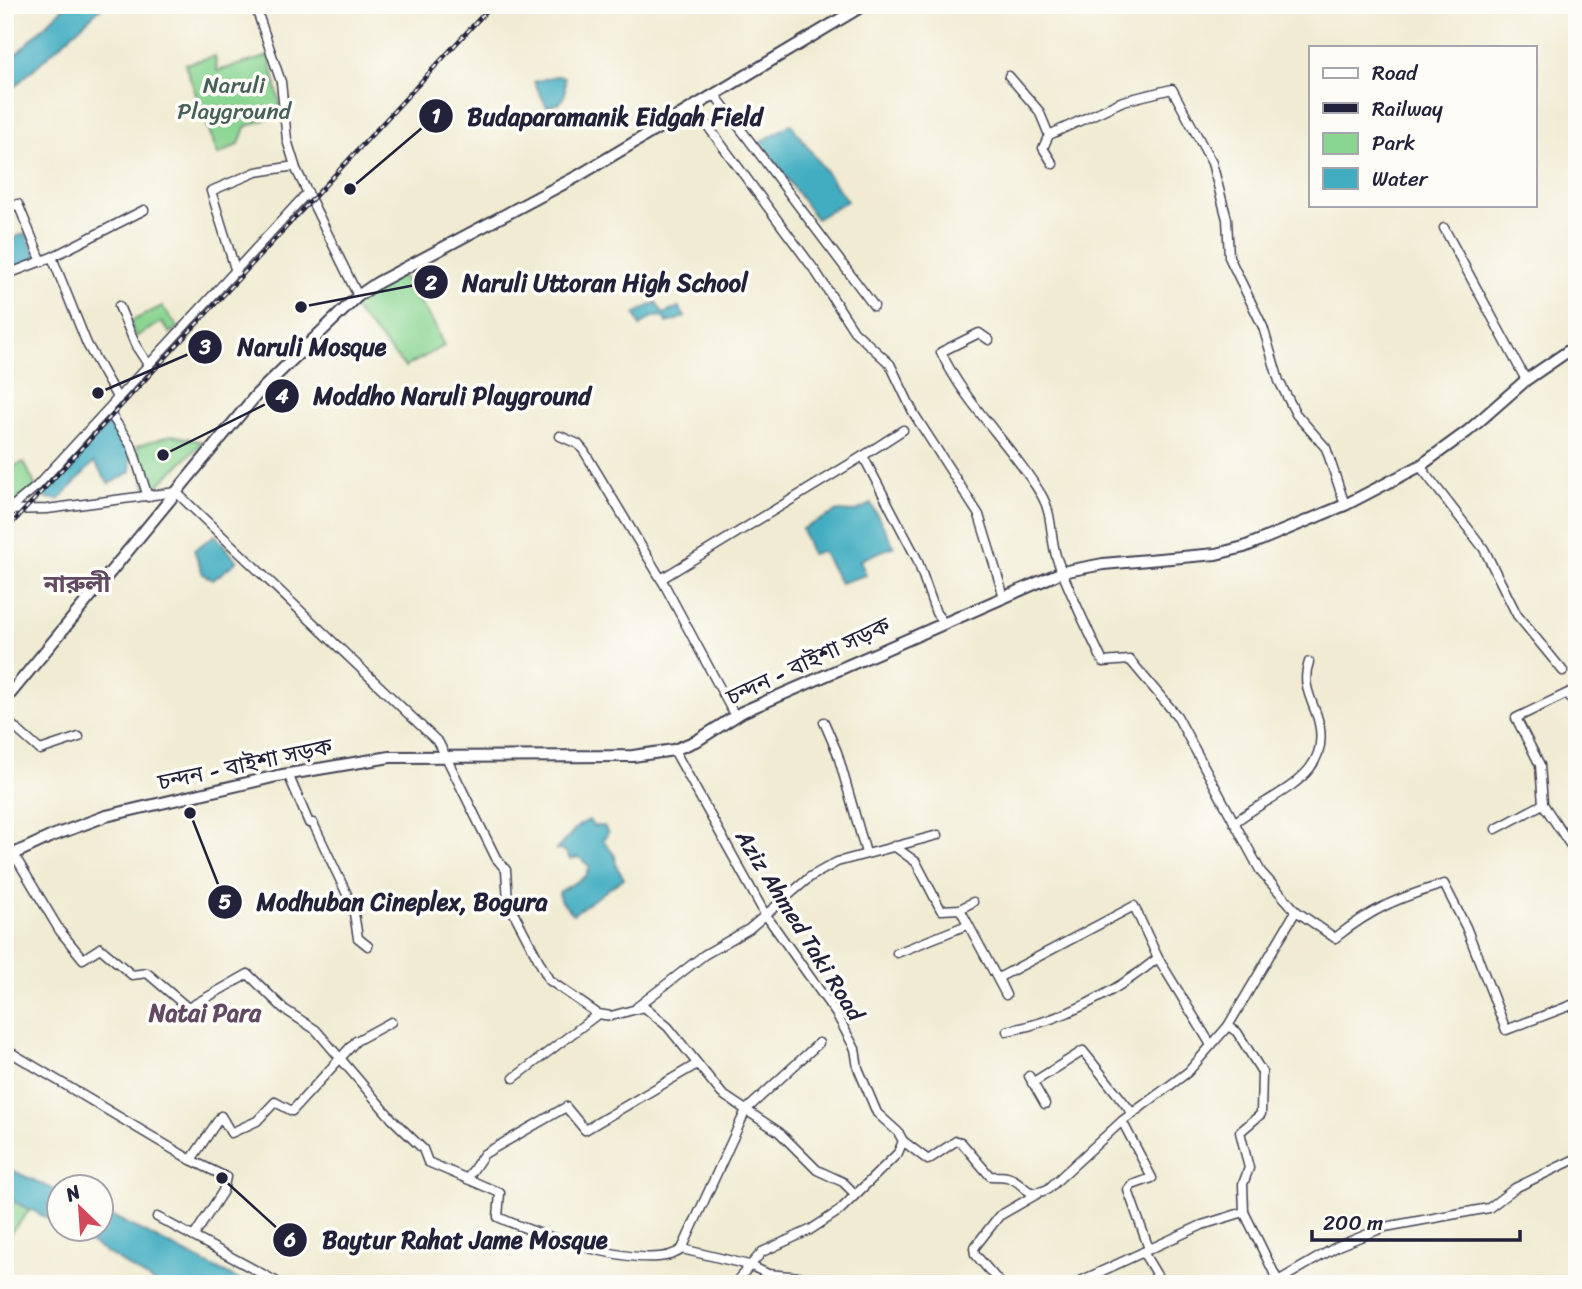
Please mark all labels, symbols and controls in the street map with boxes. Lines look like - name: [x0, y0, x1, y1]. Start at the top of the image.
- legend: [1309, 46, 1536, 206]
- text: Road: [1372, 54, 1419, 92]
- park label: Naruli Playground: [177, 65, 293, 132]
- text: Railway: [1372, 90, 1443, 128]
- callout: Budaparamanik Eidgah Field: [418, 94, 777, 139]
- text: Budaparamanik Eidgah Field: [467, 96, 765, 138]
- text: 1: [431, 97, 441, 135]
- text: Park: [1372, 124, 1415, 162]
- text: Water: [1372, 160, 1429, 198]
- callout: Naruli Uttoran High School: [413, 260, 762, 305]
- text: Naruli Uttoran High School: [461, 262, 749, 304]
- text: 2: [424, 264, 437, 302]
- callout: Naruli Mosque: [188, 324, 401, 369]
- text: Naruli Mosque: [237, 326, 387, 368]
- text: 3: [198, 328, 211, 366]
- callout: Moddho Naruli Playground: [264, 373, 605, 418]
- text: Moddho Naruli Playground: [312, 375, 593, 417]
- text: 4: [274, 377, 289, 415]
- district label: নারুলী: [43, 563, 111, 605]
- street label: চন্দন - বাইশা সড়ক: [718, 605, 898, 718]
- street label: চন্দন - বাইশা সড়ক: [153, 726, 337, 803]
- street label: Aziz Ahmed Taki Road: [723, 820, 876, 1031]
- callout: Modhuban Cineplex, Bogura: [207, 879, 561, 924]
- text: Modhuban Cineplex, Bogura: [255, 881, 548, 923]
- text: 5: [219, 883, 232, 921]
- district label: Natai Para: [148, 992, 262, 1034]
- north arrow: [46, 1174, 116, 1244]
- text: N: [59, 1175, 87, 1211]
- scale bar: [1312, 1198, 1521, 1242]
- text: 200 m: [1323, 1204, 1383, 1242]
- callout: Baytur Rahat Jame Mosque: [272, 1217, 622, 1262]
- text: Baytur Rahat Jame Mosque: [322, 1219, 608, 1261]
- text: 6: [283, 1221, 296, 1259]

